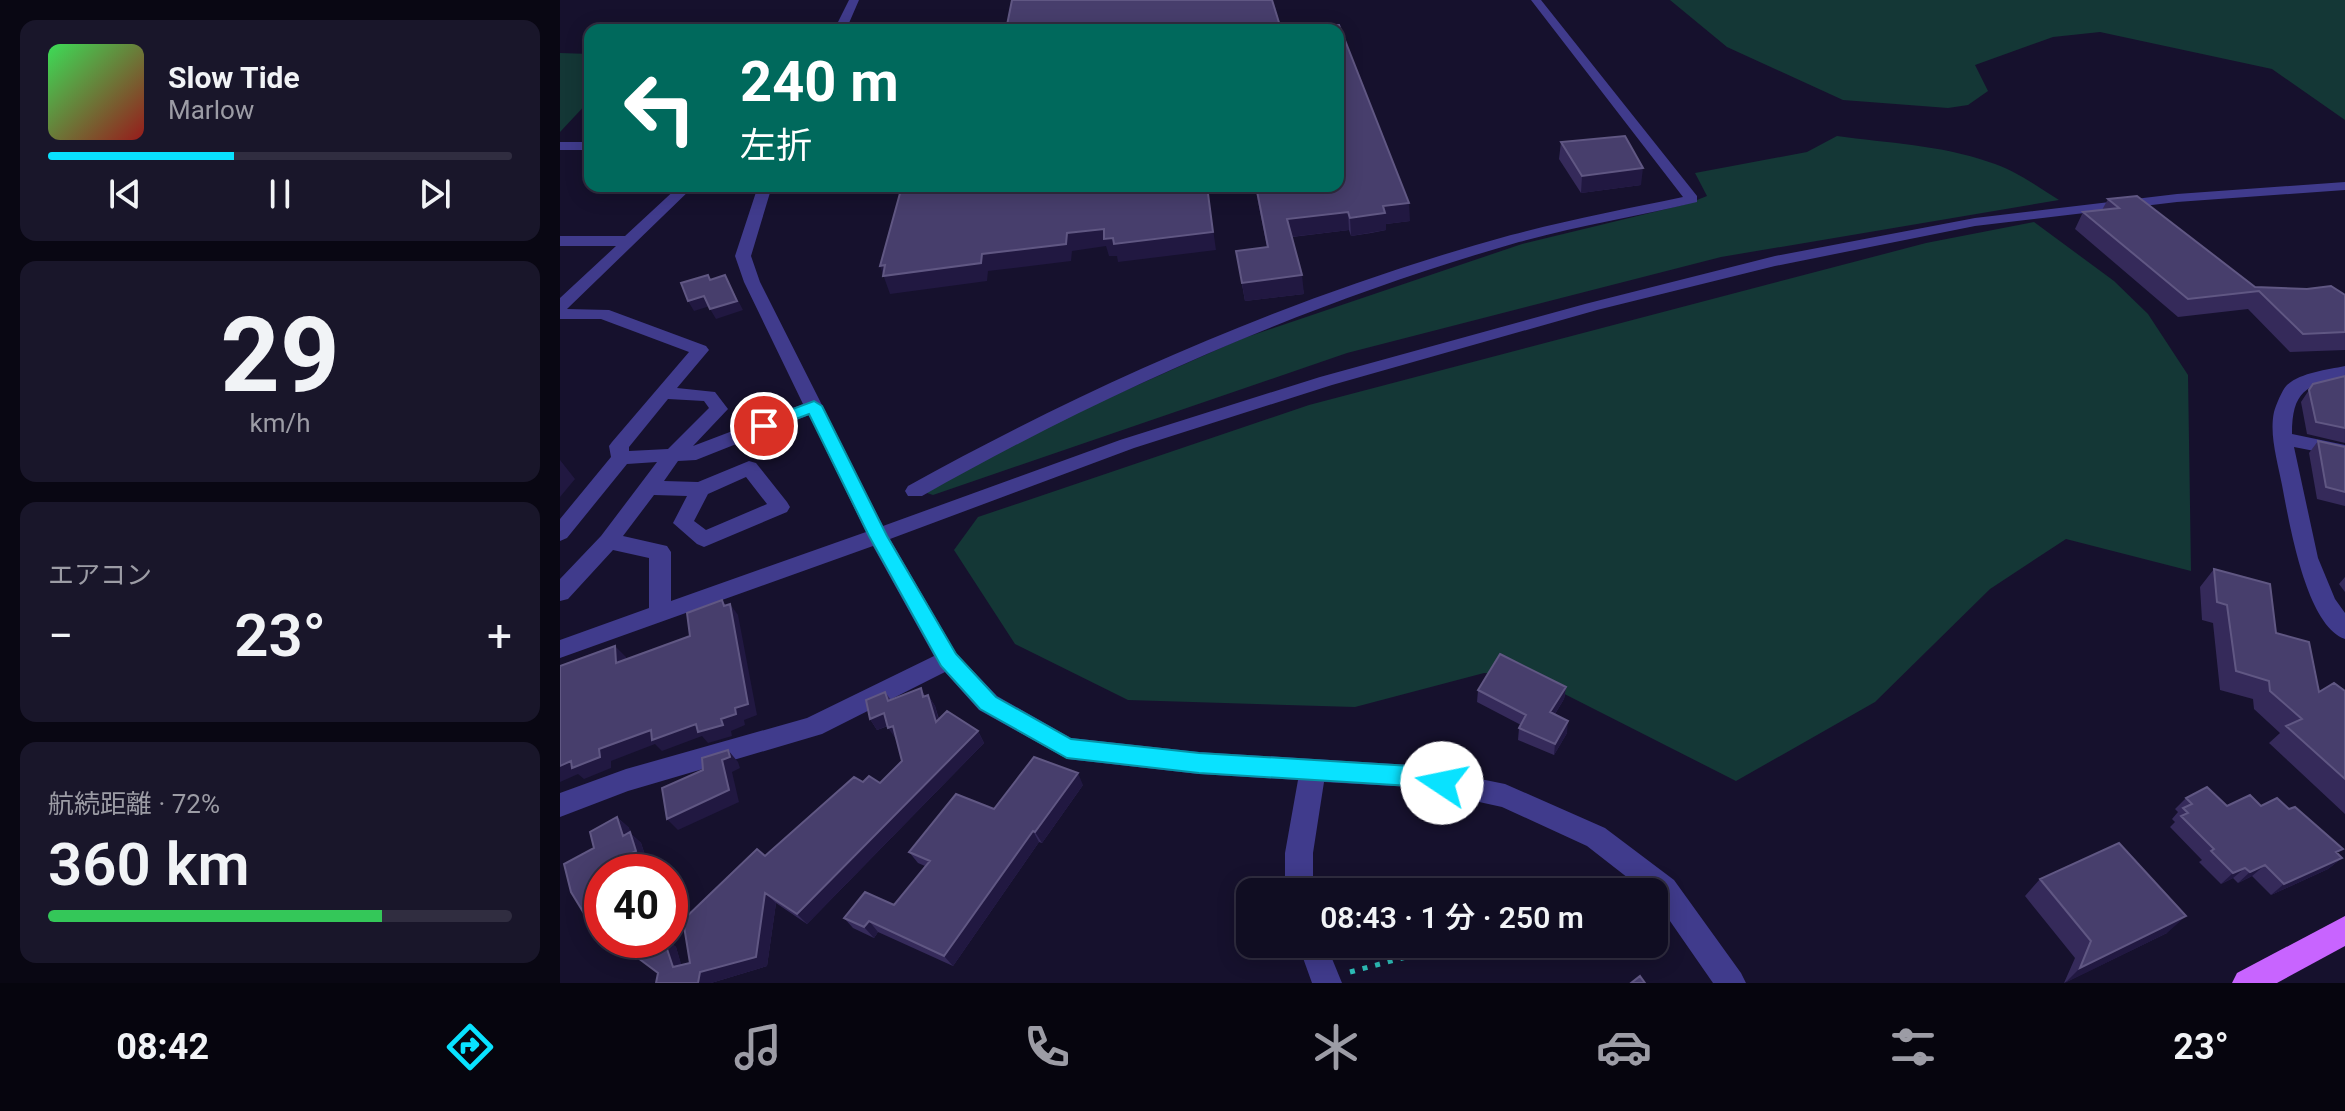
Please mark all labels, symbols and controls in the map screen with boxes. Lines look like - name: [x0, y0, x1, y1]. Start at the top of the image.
- text: 240 m: [740, 49, 899, 115]
- icon: left: [608, 56, 712, 160]
- text: Slow Tide: [168, 60, 300, 95]
- text: Marlow: [168, 95, 254, 125]
- text: 左折: [740, 125, 812, 167]
- icon: previous: [103, 172, 147, 216]
- icon: pause: [258, 172, 302, 216]
- icon: next: [413, 172, 457, 216]
- text: 29: [220, 295, 340, 416]
- pin: [730, 392, 798, 460]
- icon: arrive: [742, 404, 786, 448]
- text: km/h: [249, 408, 311, 438]
- text: エアコン: [48, 560, 152, 590]
- text: 23°: [234, 600, 326, 671]
- text: −: [48, 610, 73, 662]
- text: +: [487, 610, 512, 662]
- position arrow: [1400, 741, 1484, 825]
- text: 航続距離 · 72%: [48, 789, 220, 819]
- text: 360 km: [48, 829, 250, 900]
- speed limit sign: 40: [584, 854, 688, 958]
- text: 08:43 · 1 分 · 250 m: [1320, 900, 1584, 935]
- icon: directions: [442, 1019, 498, 1075]
- icon: music: [730, 1019, 786, 1075]
- icon: phone: [1019, 1019, 1075, 1075]
- icon: climate: [1308, 1019, 1364, 1075]
- icon: car: [1596, 1019, 1652, 1075]
- icon: filters: [1885, 1019, 1941, 1075]
- text: 08:42: [116, 1026, 209, 1068]
- text: 23°: [2173, 1026, 2229, 1068]

